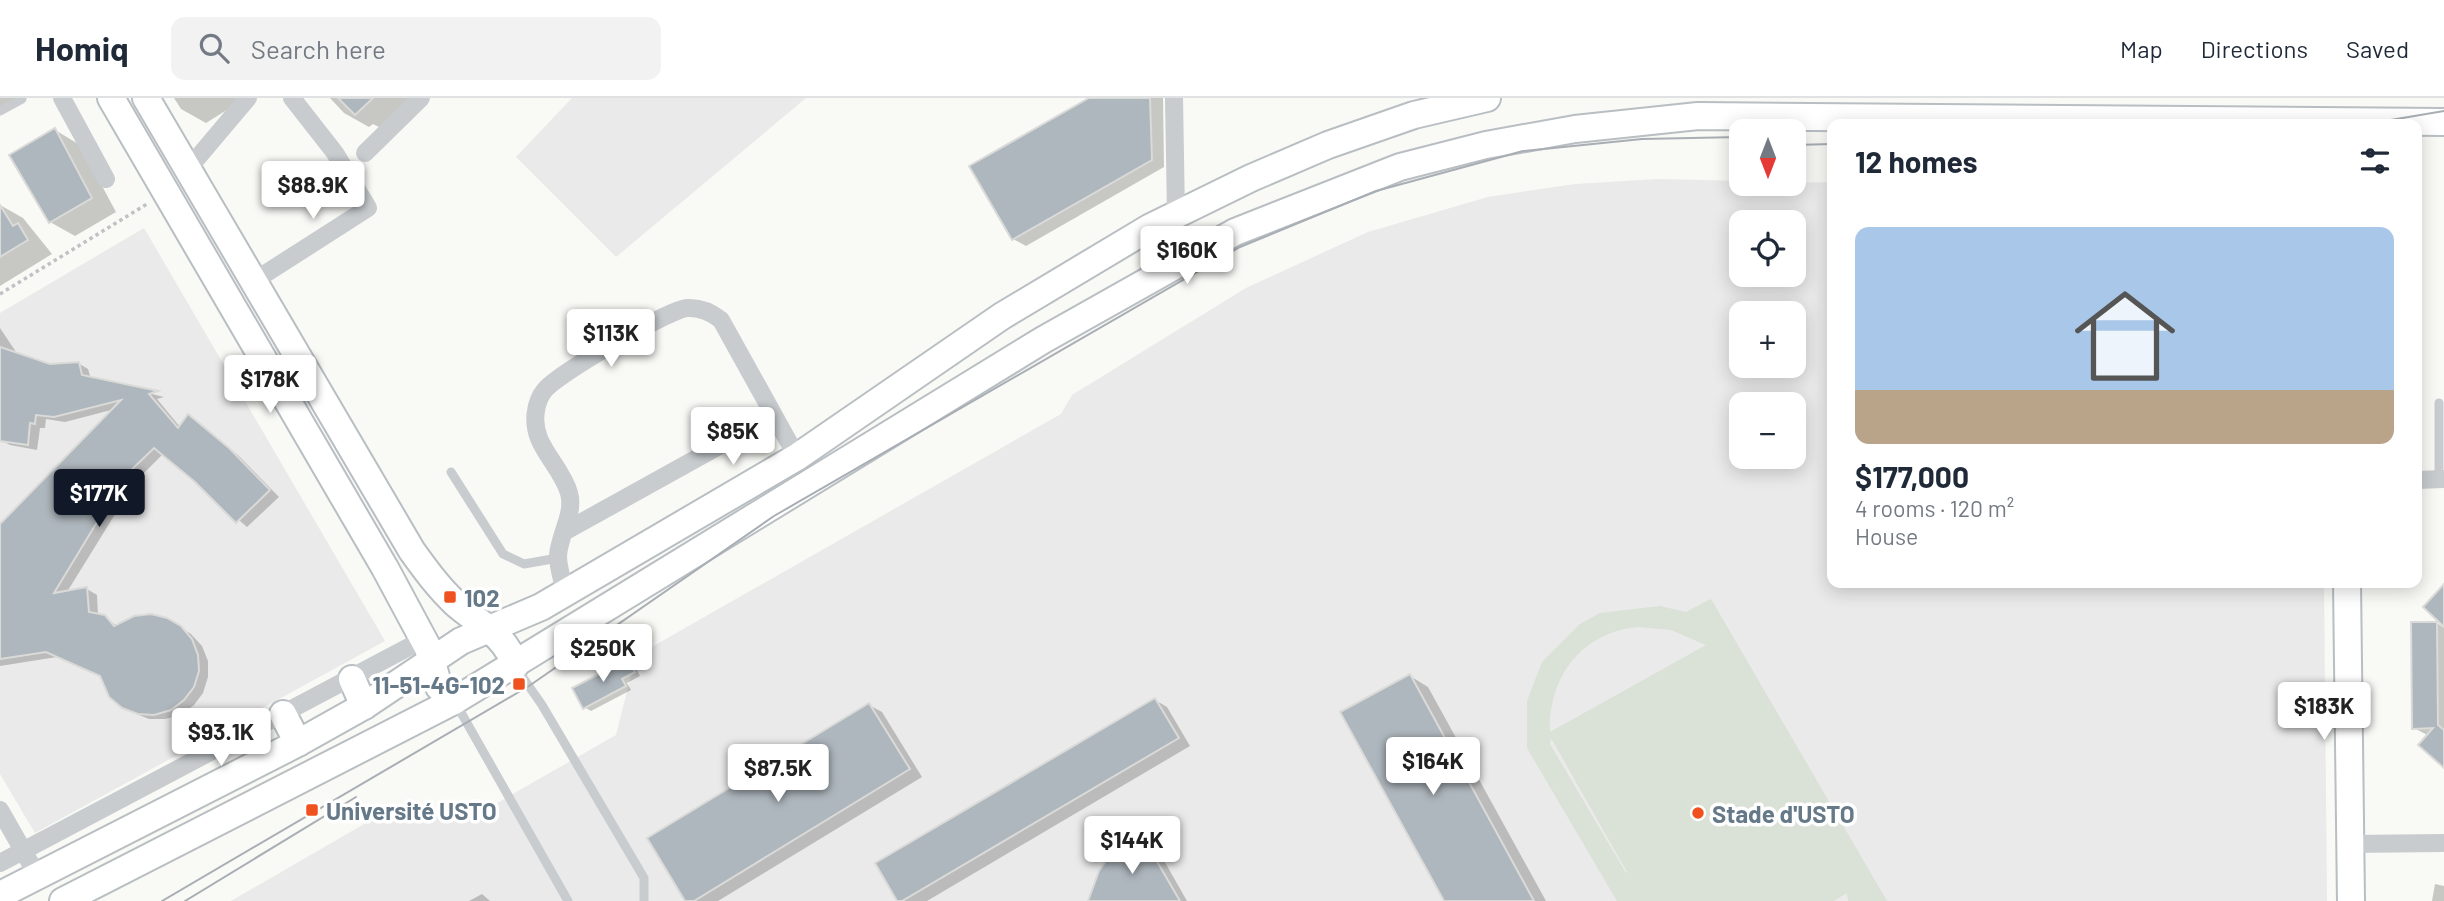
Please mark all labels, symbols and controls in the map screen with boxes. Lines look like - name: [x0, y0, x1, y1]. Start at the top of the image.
- search box: [171, 17, 661, 80]
- text: Homiq: [35, 28, 129, 68]
- icon: search: [195, 29, 233, 67]
- text: Search here: [251, 33, 386, 64]
- text: Map: [2120, 34, 2163, 63]
- text: Directions: [2201, 34, 2308, 63]
- text: Saved: [2346, 34, 2409, 63]
- north arrow: [1729, 119, 1806, 196]
- map controls: [1729, 119, 1806, 469]
- icon: filters: [2356, 142, 2394, 180]
- text: 12 homes: [1855, 143, 1978, 179]
- pin: $88.9K: [256, 162, 370, 221]
- text: $88.9K: [278, 170, 348, 198]
- button: locate: [1729, 210, 1806, 287]
- pin: $160K: [1138, 226, 1236, 286]
- text: $160K: [1156, 235, 1218, 263]
- icon: home: [2062, 273, 2188, 399]
- button: +: [1729, 301, 1806, 378]
- pin: $113K: [562, 310, 660, 369]
- text: $113K: [583, 318, 639, 346]
- pin: $178K: [221, 356, 319, 415]
- text: $178K: [240, 364, 300, 392]
- button: −: [1729, 392, 1806, 469]
- pin: $85K: [692, 408, 774, 467]
- text: $85K: [707, 416, 759, 444]
- text: $177,000: [1855, 458, 1969, 494]
- pin: $177K: [50, 470, 148, 529]
- text: $177K: [70, 478, 128, 506]
- text: 4 rooms · 120 m²: [1855, 494, 2014, 522]
- text: House: [1855, 522, 1918, 550]
- place label: 102: [464, 583, 500, 612]
- marker: 102: [442, 589, 458, 605]
- pin: $250K: [554, 624, 652, 684]
- text: $250K: [570, 633, 636, 661]
- place label: 11-51-4G-102: [372, 670, 505, 699]
- marker: 11-51-4G-102: [511, 676, 527, 692]
- pin: $183K: [2275, 682, 2373, 742]
- text: $183K: [2294, 691, 2354, 719]
- pin: $93.1K: [164, 708, 278, 768]
- text: $93.1K: [188, 717, 254, 745]
- pin: $164K: [1384, 738, 1482, 797]
- pin: $87.5K: [721, 744, 835, 804]
- text: $164K: [1402, 746, 1464, 774]
- text: $87.5K: [744, 753, 812, 781]
- place label: Université USTO: [326, 796, 497, 825]
- place label: Stade d'USTO: [1712, 799, 1855, 828]
- marker: Université USTO: [304, 802, 320, 818]
- marker: Stade d'USTO: [1690, 805, 1706, 821]
- pin: $144K: [1083, 816, 1181, 876]
- text: $144K: [1100, 825, 1164, 853]

